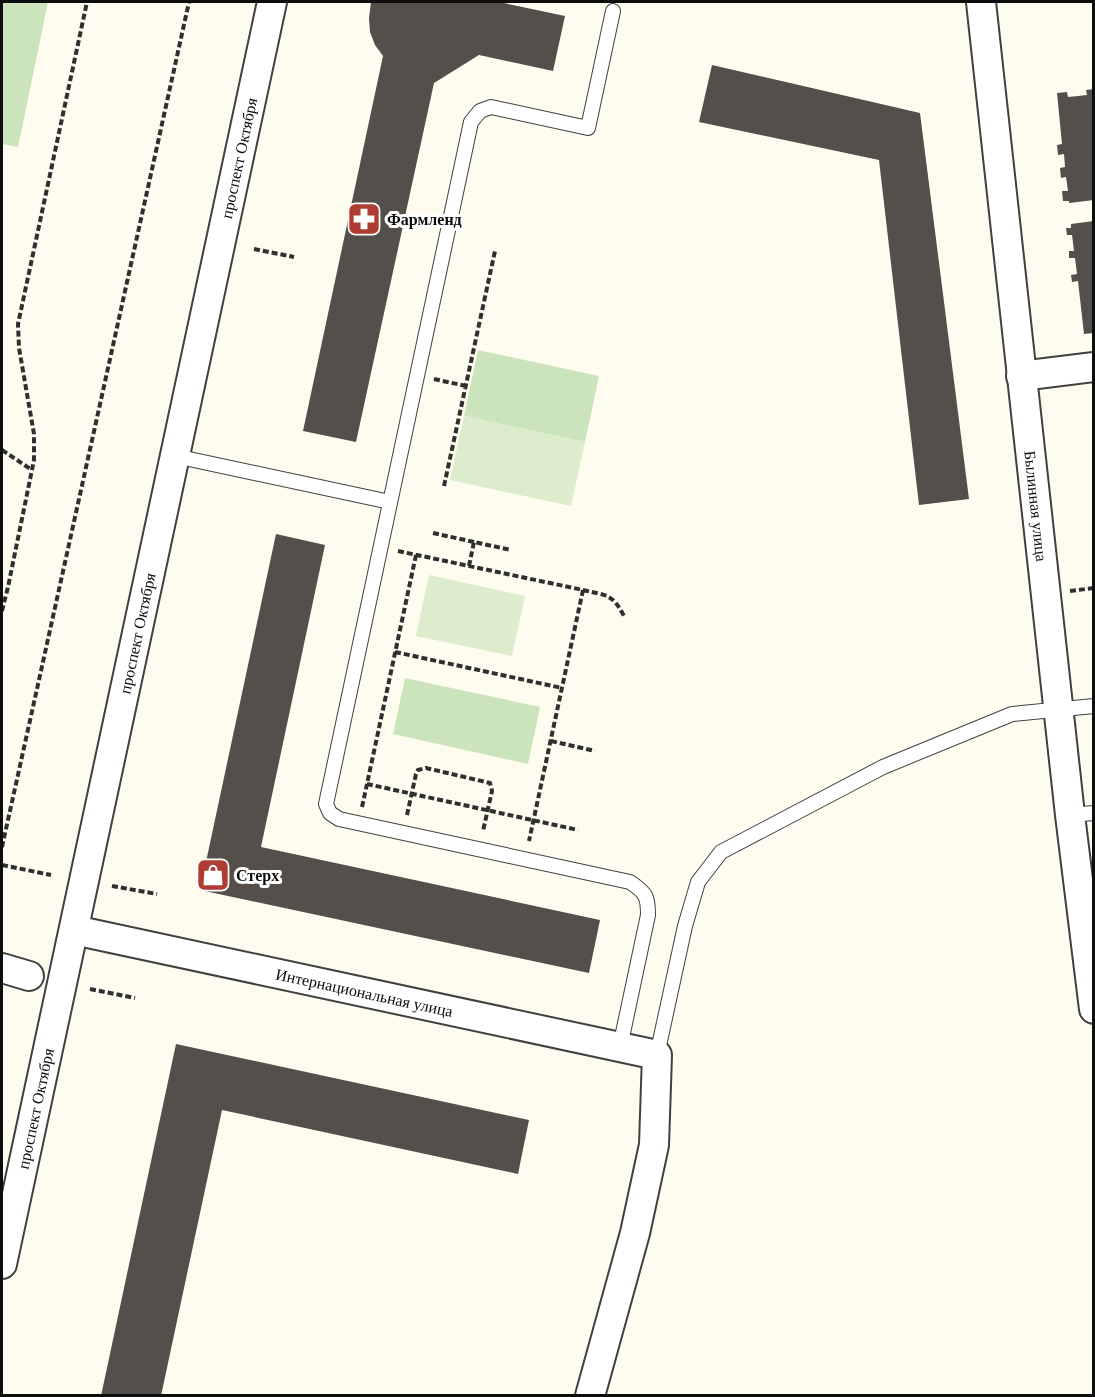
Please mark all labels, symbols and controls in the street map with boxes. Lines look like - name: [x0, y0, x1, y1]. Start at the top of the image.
- street label: проспект Октября: [218, 96, 260, 220]
- pharmacy icon: Фармленд: [346, 201, 382, 237]
- place label: Фармленд: [387, 211, 462, 229]
- street label: Былинная улица: [1021, 450, 1050, 562]
- street label: проспект Октября: [116, 571, 159, 695]
- shop icon: Стерх: [195, 857, 231, 893]
- place label: Стерх: [236, 867, 279, 885]
- street label: Интернациональная улица: [274, 966, 454, 1020]
- street label: проспект Октября: [15, 1046, 57, 1171]

